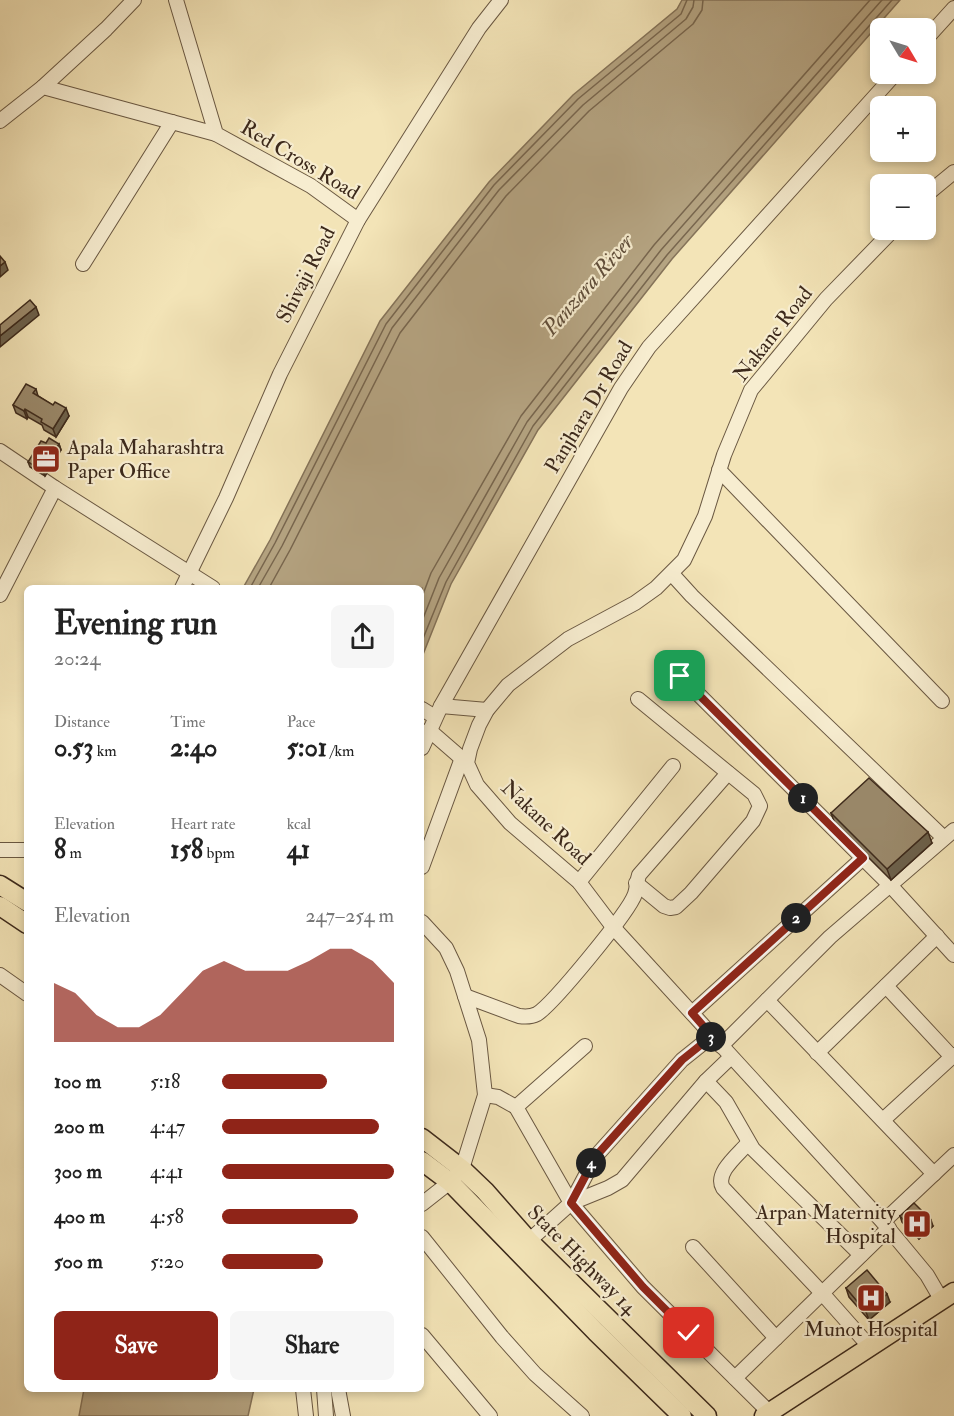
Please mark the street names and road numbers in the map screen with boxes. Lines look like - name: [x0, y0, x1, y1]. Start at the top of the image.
- street label: Red Cross Road: [236, 114, 365, 206]
- street label: Shivaji Road: [270, 222, 342, 328]
- street label: Nakane Road: [727, 281, 819, 387]
- street label: Panjhara Dr Road: [539, 335, 639, 478]
- street label: Nakane Road: [495, 774, 597, 872]
- street label: State Highway 14: [521, 1199, 644, 1322]

